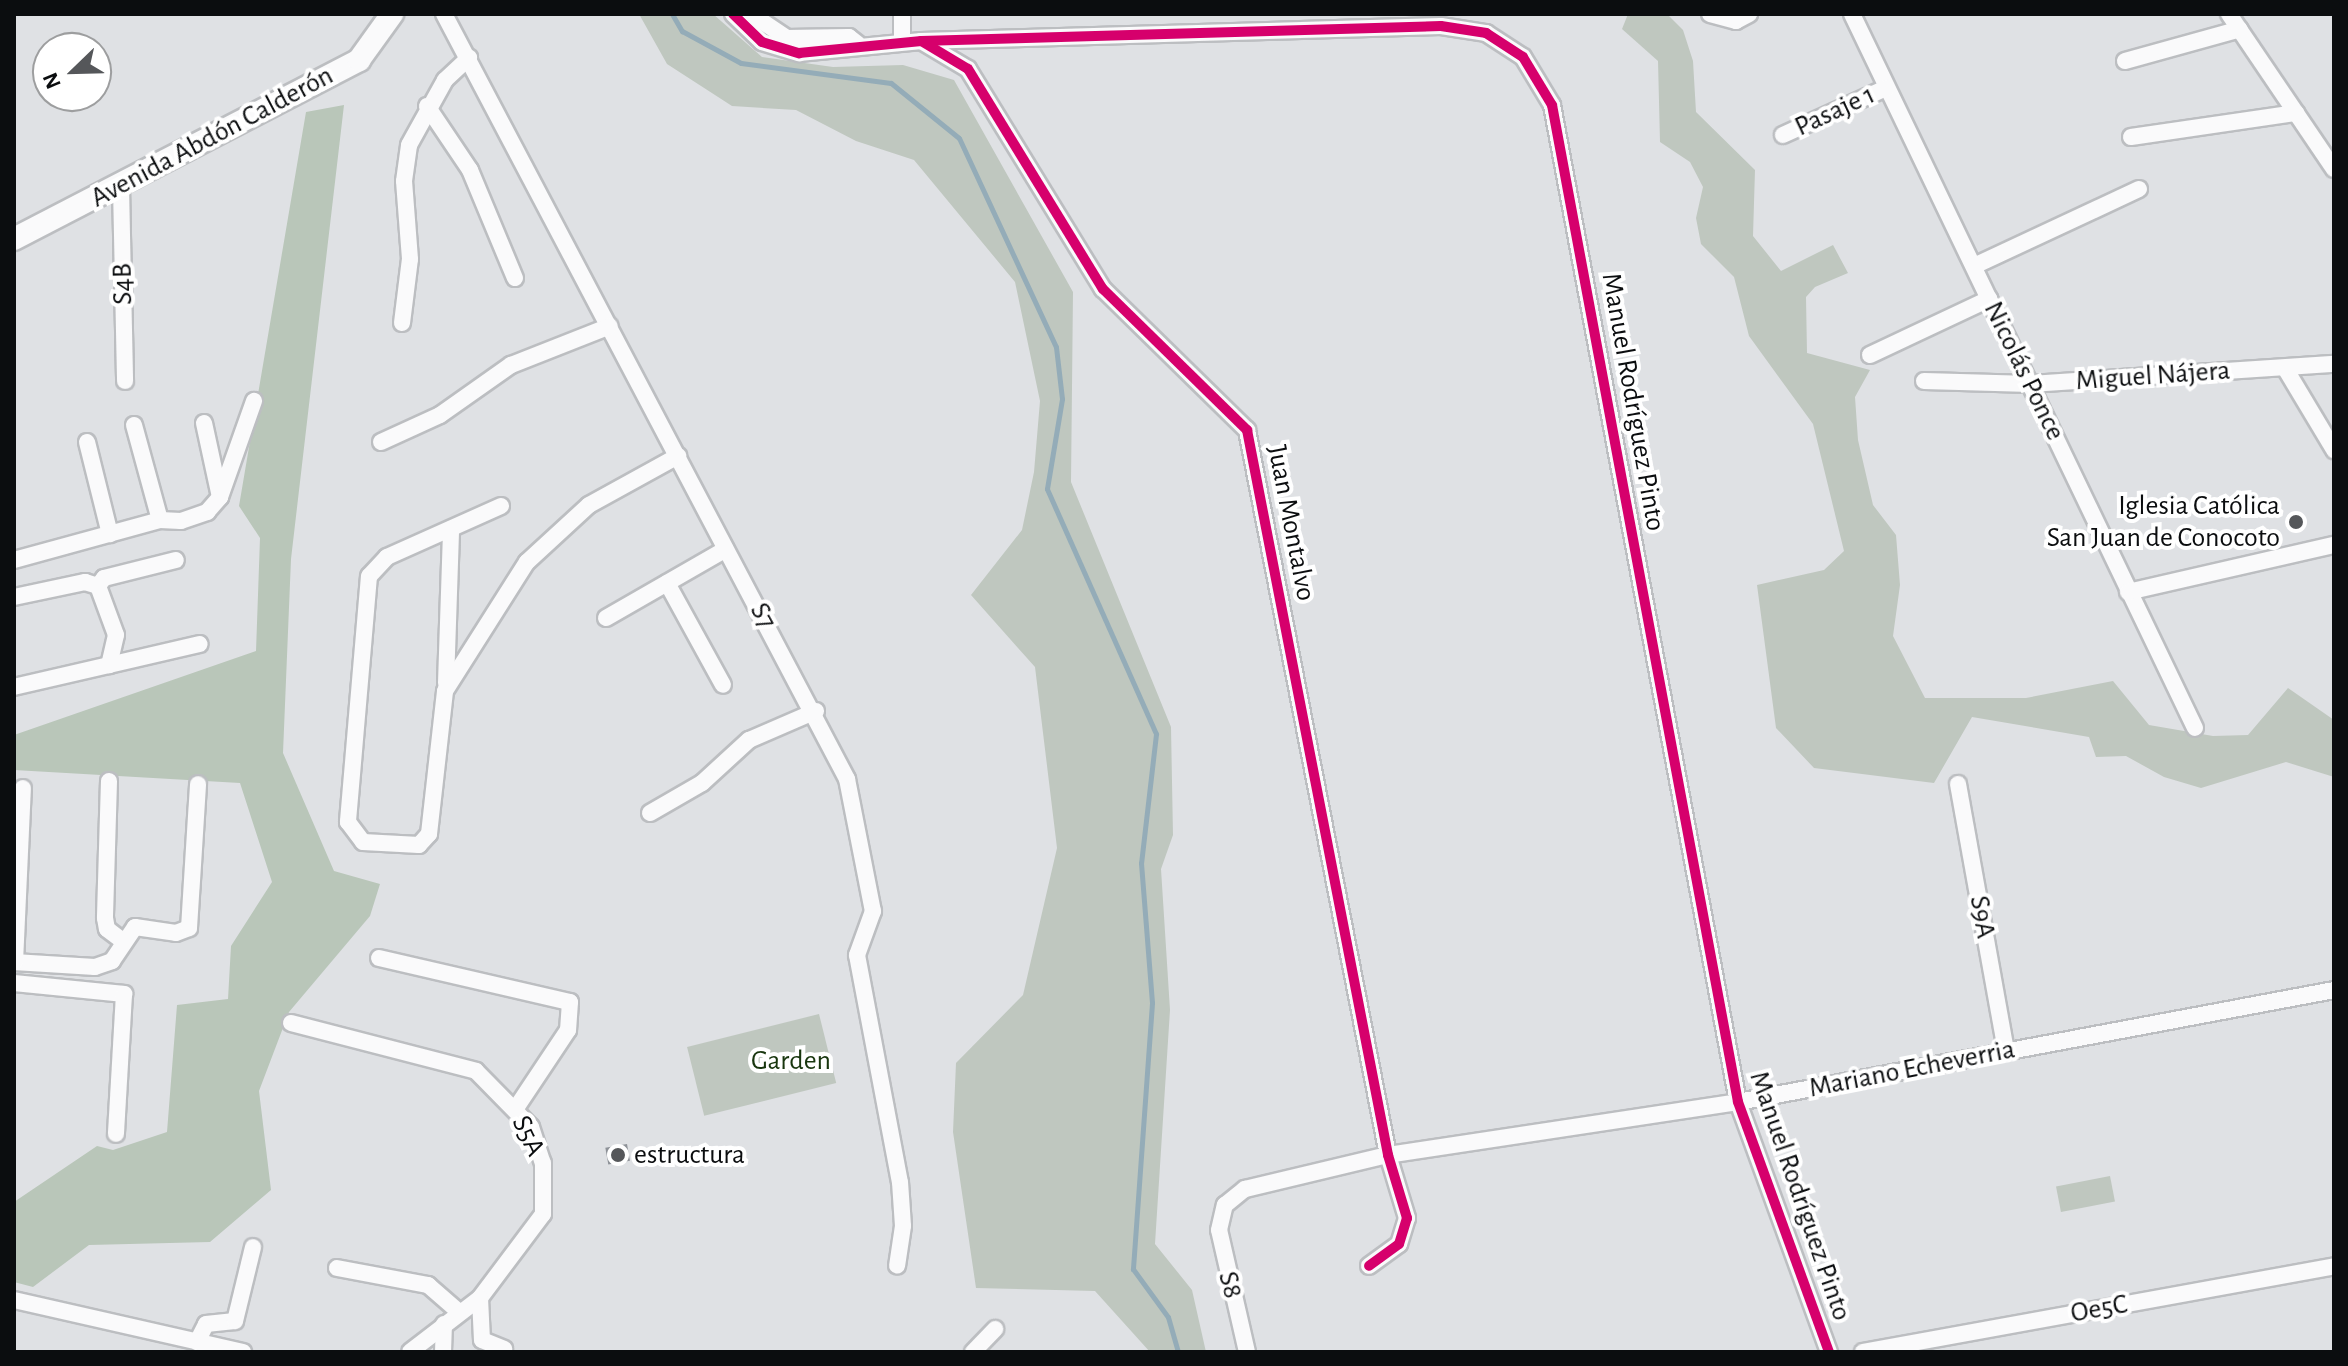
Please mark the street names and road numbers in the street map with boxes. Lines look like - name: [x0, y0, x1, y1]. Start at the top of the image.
- street label: Avenida Abdón Calderón: [85, 59, 339, 215]
- street label: Pasaje 1: [1790, 78, 1880, 144]
- street label: S4B: [106, 263, 140, 305]
- street label: Manuel Rodríguez Pinto: [1594, 270, 1672, 534]
- street label: Nicolás Ponce: [1976, 296, 2072, 446]
- street label: Miguel Nájera: [2075, 354, 2231, 398]
- street label: Juan Montalvo: [1259, 442, 1323, 604]
- street label: S7: [742, 597, 784, 635]
- street label: S9A: [1962, 893, 2002, 941]
- street label: Mariano Echeverria: [1806, 1033, 2018, 1105]
- street label: Manuel Rodríguez Pinto: [1742, 1067, 1858, 1325]
- street label: S5A: [504, 1110, 552, 1162]
- street label: S8: [1210, 1268, 1250, 1302]
- street label: Oe5C: [2068, 1288, 2130, 1330]

